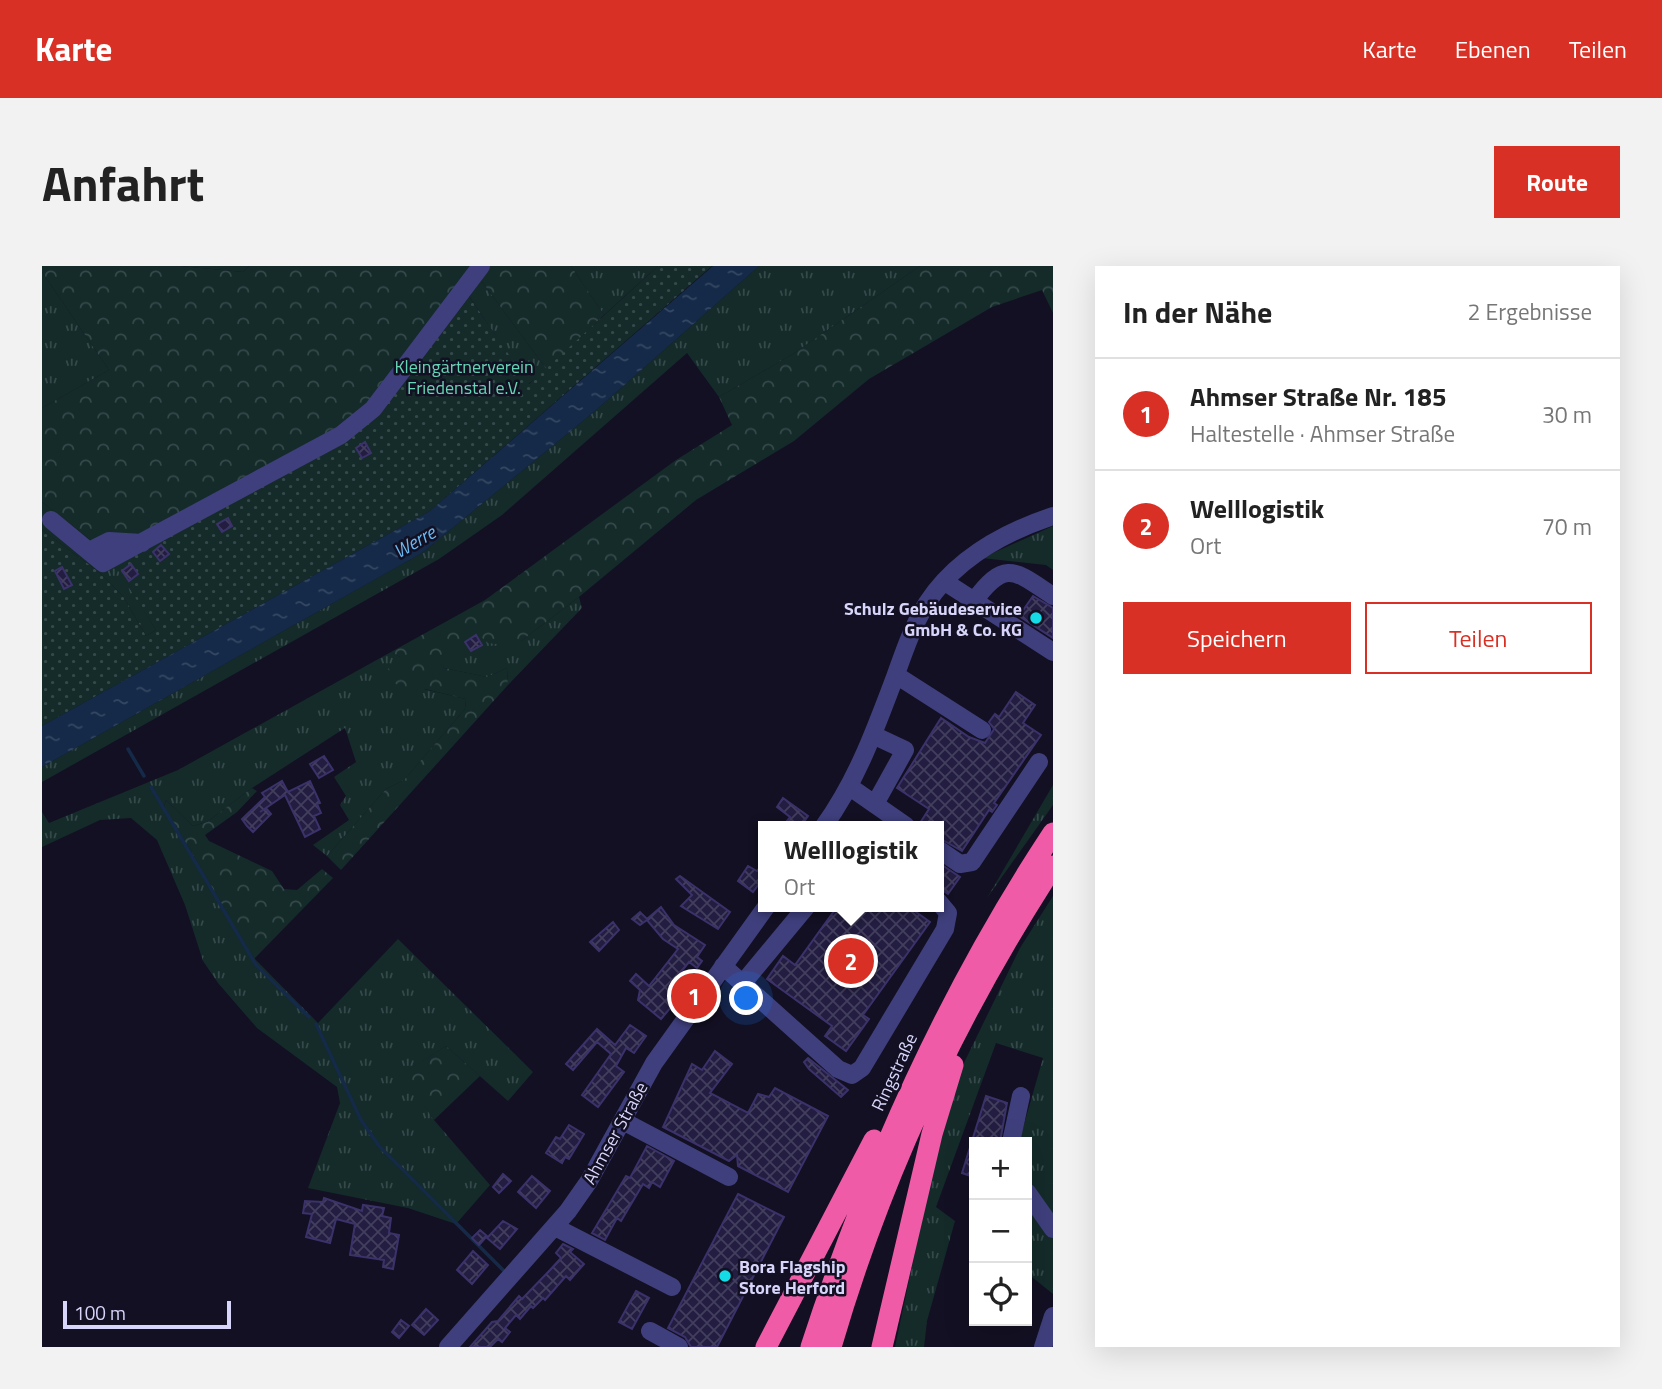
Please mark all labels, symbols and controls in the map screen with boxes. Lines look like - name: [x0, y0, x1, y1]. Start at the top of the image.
- text: Karte: [35, 24, 112, 74]
- text: Karte: [1362, 31, 1417, 67]
- text: Ebenen: [1455, 31, 1531, 67]
- text: Teilen: [1569, 31, 1627, 67]
- text: Anfahrt: [42, 145, 204, 220]
- button: Route: [1494, 146, 1620, 218]
- text: In der Nähe: [1123, 289, 1272, 335]
- text: 2 Ergebnisse: [1468, 294, 1592, 329]
- park label: Kleingärtnerverein Friedenstal e.V.: [394, 353, 534, 401]
- text: Ahmser Straße Nr. 185: [1190, 377, 1447, 416]
- text: 1: [1140, 397, 1152, 432]
- text: 30 m: [1542, 397, 1592, 432]
- text: Haltestelle · Ahmser Straße: [1190, 416, 1455, 451]
- text: Welllogistik: [1190, 489, 1324, 528]
- text: 2: [1140, 509, 1152, 544]
- text: 70 m: [1542, 509, 1592, 544]
- water label: Werre: [387, 517, 442, 565]
- text: Ort: [1190, 528, 1221, 563]
- place label: Schulz Gebäudeservice GmbH & Co. KG: [844, 595, 1022, 643]
- button: Speichern: [1123, 602, 1351, 674]
- button: Teilen: [1365, 602, 1592, 674]
- marker: Schulz Gebäudeservice GmbH & Co. KG: [1028, 610, 1044, 626]
- popup: [758, 821, 944, 912]
- text: Welllogistik: [784, 830, 918, 869]
- text: Ort: [784, 869, 815, 904]
- pin: 2: [828, 935, 874, 987]
- pin: 1: [671, 970, 717, 1022]
- your location: [729, 981, 763, 1015]
- street label: Ringstraße: [864, 1029, 924, 1115]
- street label: Ahmser Straße: [576, 1077, 654, 1189]
- map controls: [969, 1137, 1032, 1326]
- button: +: [969, 1137, 1032, 1200]
- button: −: [969, 1200, 1032, 1263]
- place label: Bora Flagship Store Herford: [739, 1253, 846, 1301]
- button: locate: [969, 1263, 1032, 1326]
- marker: Bora Flagship Store Herford: [717, 1268, 733, 1284]
- scale bar: [63, 1298, 231, 1330]
- text: 100 m: [74, 1298, 126, 1327]

